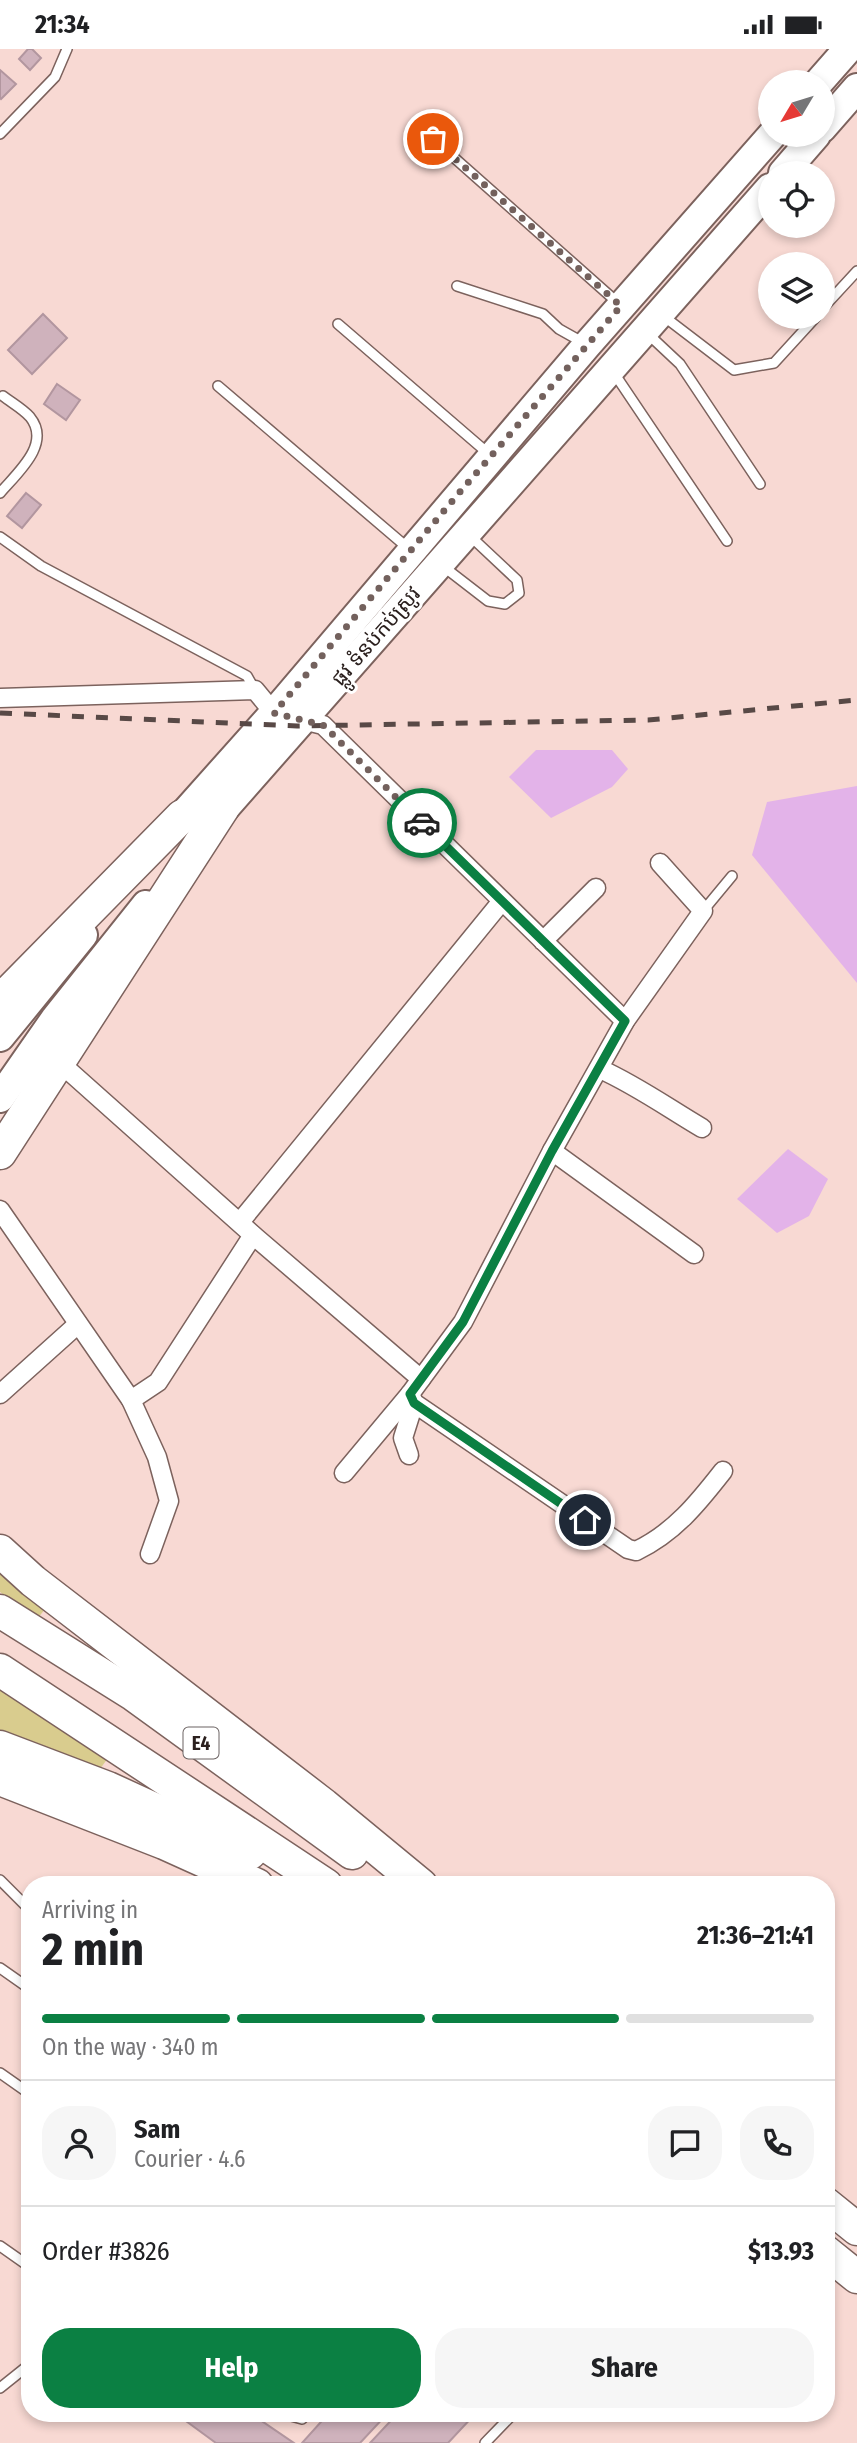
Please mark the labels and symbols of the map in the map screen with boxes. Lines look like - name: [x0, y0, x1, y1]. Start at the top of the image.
- north arrow: [758, 70, 835, 147]
- pin: [403, 109, 463, 169]
- street label: ផ្លូវ ទំនប់កប់ស្រូវ: [326, 581, 431, 695]
- courier: [387, 788, 457, 858]
- pin: [555, 1490, 615, 1550]
- road number: E4: [184, 1727, 218, 1759]

